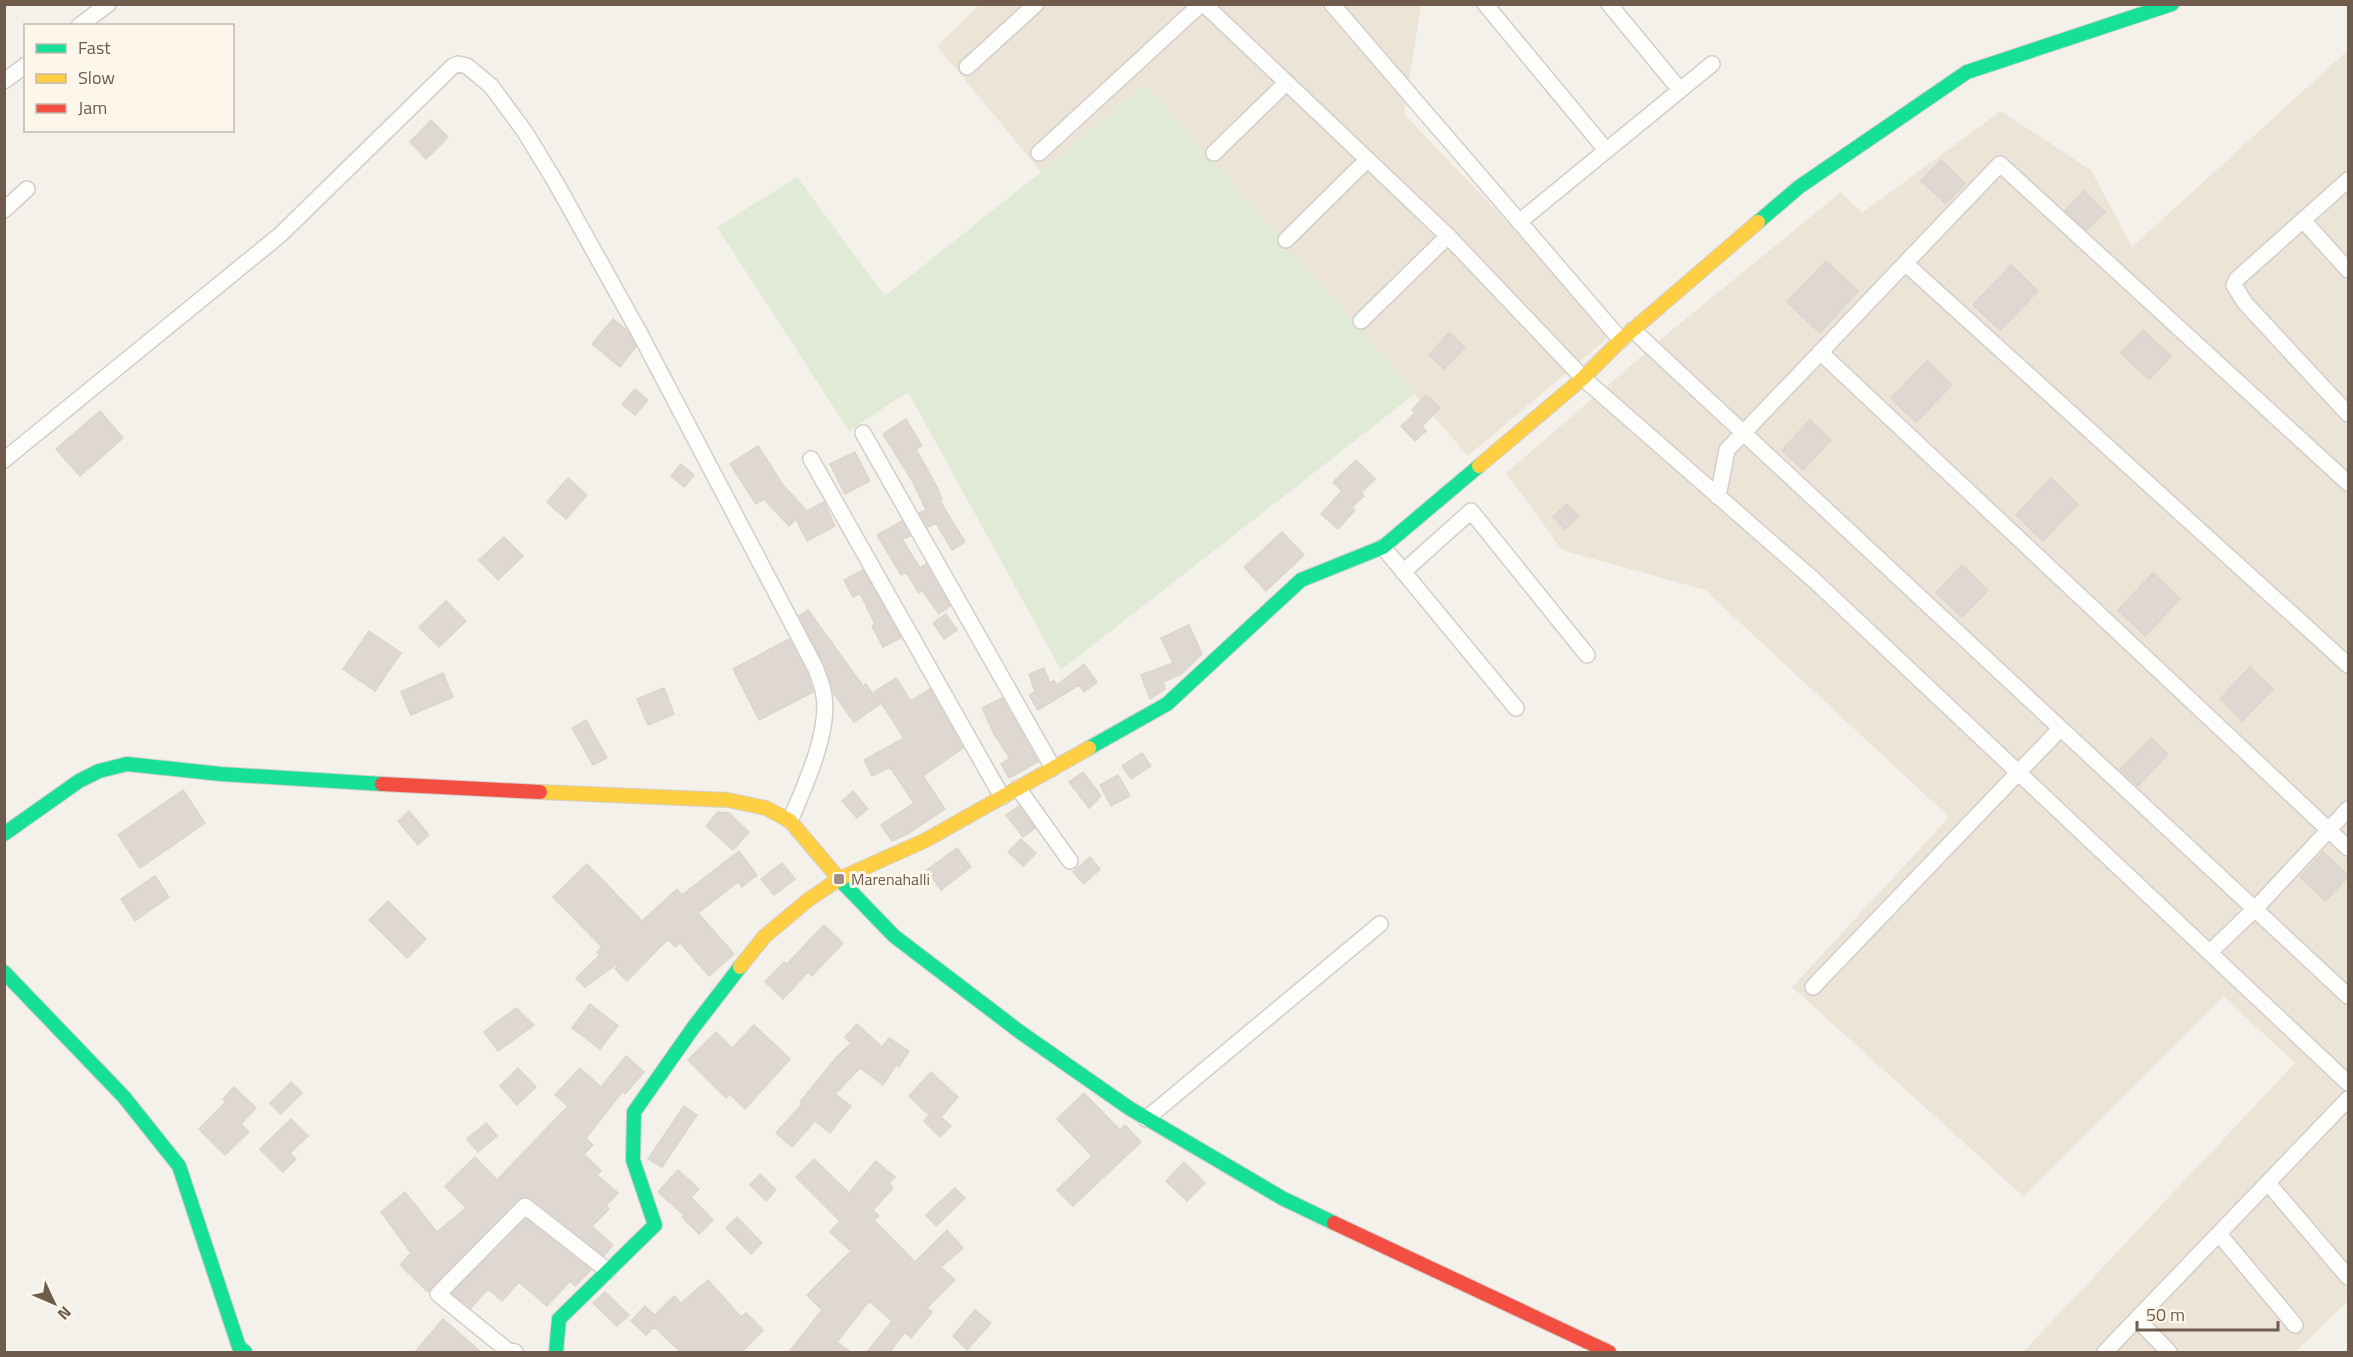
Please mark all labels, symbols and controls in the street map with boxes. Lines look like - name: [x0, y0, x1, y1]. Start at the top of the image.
- legend: [24, 24, 234, 132]
- text: Fast: [78, 34, 111, 61]
- text: Slow: [78, 64, 115, 91]
- text: Jam: [78, 94, 107, 121]
- place label: Marenahalli: [851, 867, 930, 891]
- marker: Marenahalli: [832, 872, 846, 886]
- north arrow: [24, 1273, 84, 1333]
- scale bar: [2137, 1294, 2278, 1332]
- text: N: [52, 1301, 77, 1326]
- text: 50 m: [2146, 1301, 2185, 1328]

